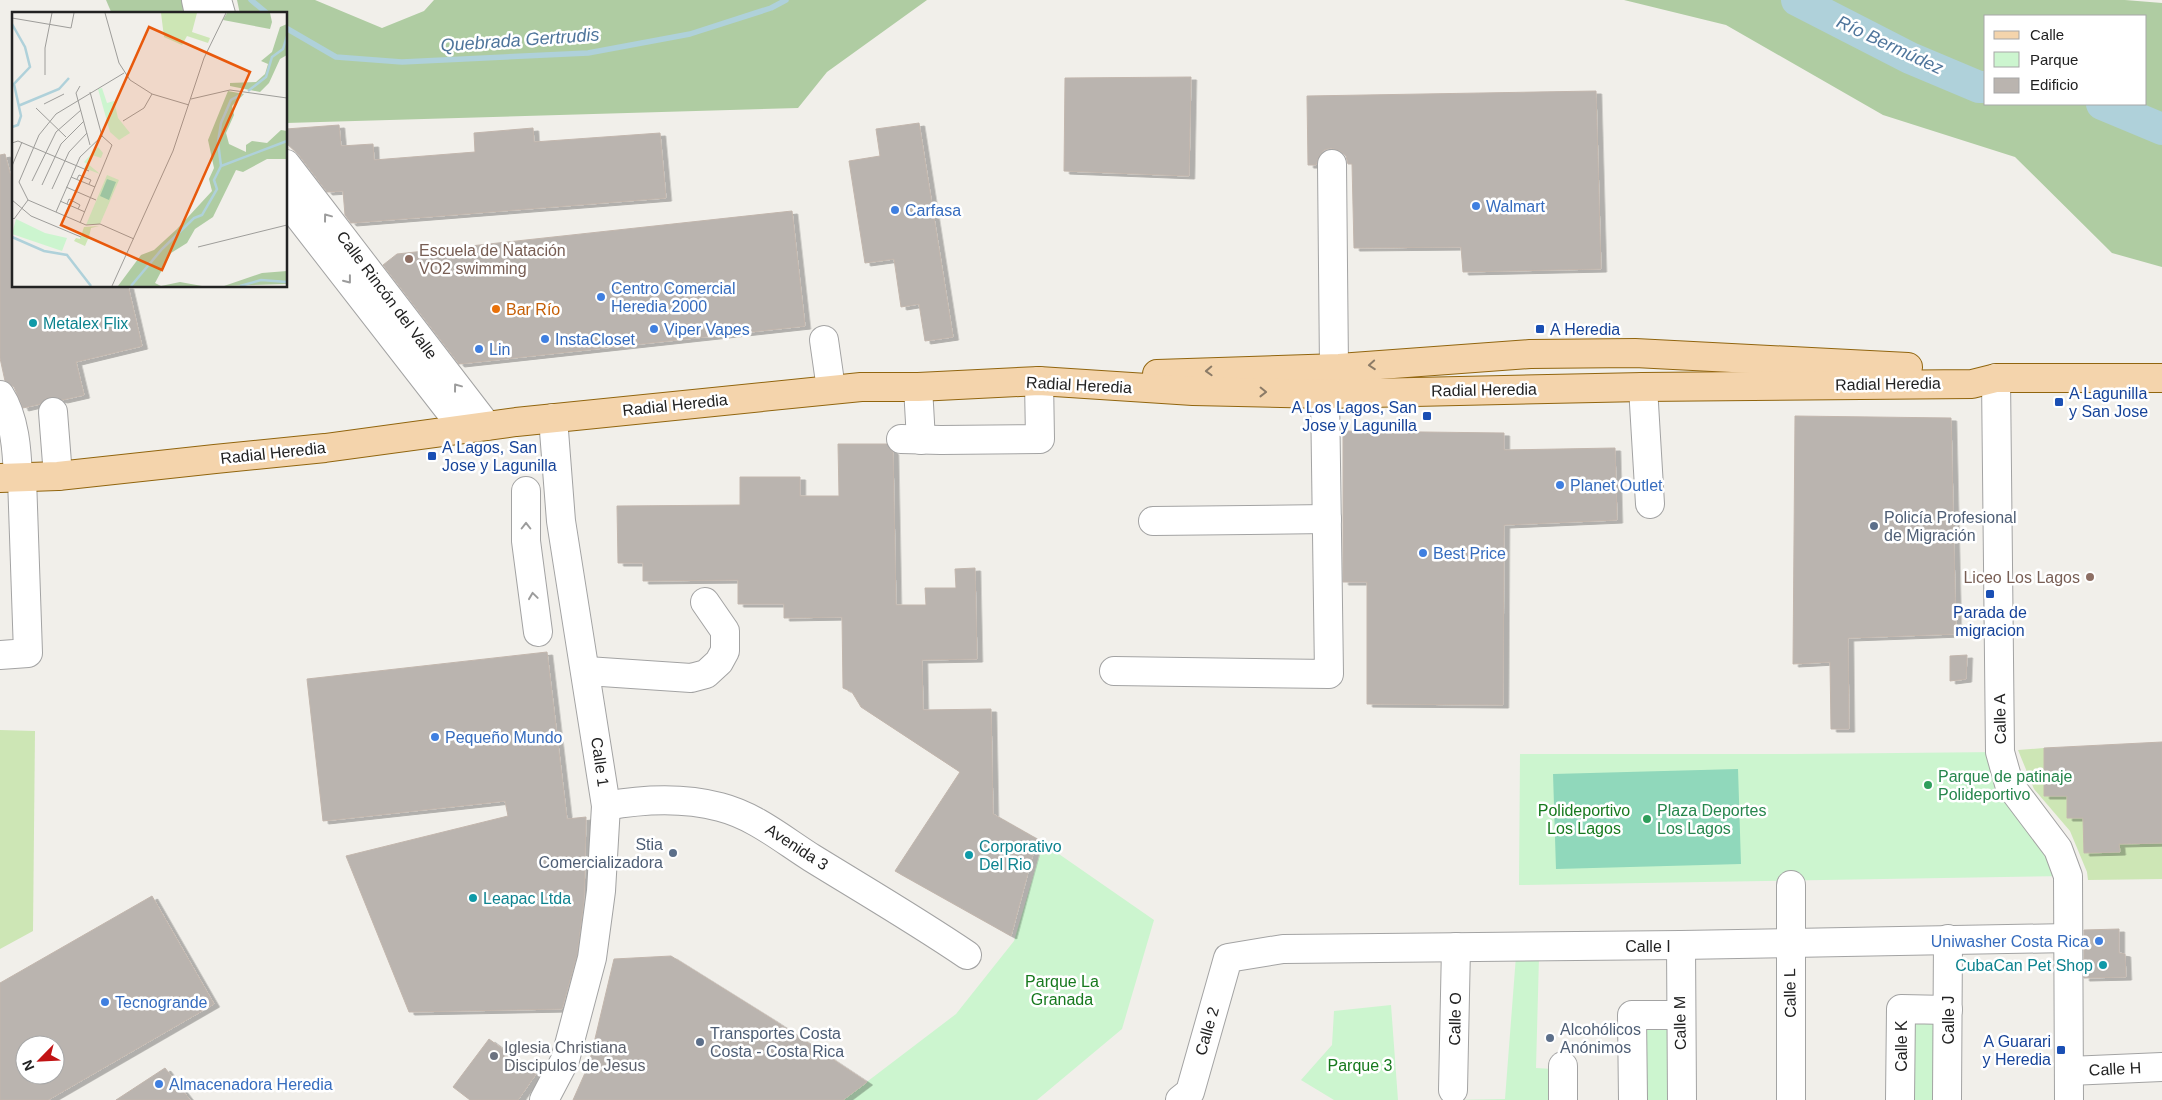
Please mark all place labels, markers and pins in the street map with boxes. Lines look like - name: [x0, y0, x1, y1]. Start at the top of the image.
- place label: Walmart: [1486, 198, 1546, 215]
- marker: Walmart: [1470, 200, 1482, 212]
- place label: Carfasa: [905, 202, 961, 219]
- marker: Carfasa: [889, 204, 901, 216]
- place label: Escuela de Natación VO2 swimming: [419, 242, 566, 277]
- marker: Escuela de Natación VO2 swimming: [403, 253, 415, 265]
- place label: Centro Comercial Heredia 2000: [611, 280, 735, 315]
- marker: Centro Comercial Heredia 2000: [595, 291, 607, 303]
- place label: Bar Río: [506, 301, 560, 318]
- marker: Bar Río: [490, 303, 502, 315]
- place label: Metalex Flix: [43, 315, 128, 332]
- marker: Metalex Flix: [27, 317, 39, 329]
- place label: Viper Vapes: [664, 321, 750, 338]
- place label: A Heredia: [1550, 321, 1620, 338]
- marker: Viper Vapes: [648, 323, 660, 335]
- marker: A Heredia: [1534, 323, 1546, 335]
- place label: InstaCloset: [555, 331, 636, 348]
- marker: InstaCloset: [539, 333, 551, 345]
- place label: Lin: [489, 341, 510, 358]
- marker: Lin: [473, 343, 485, 355]
- place label: A Lagunilla y San Jose: [2069, 385, 2148, 420]
- marker: A Lagunilla y San Jose: [2053, 396, 2065, 408]
- place label: A Los Lagos, San Jose y Lagunilla: [1292, 399, 1417, 434]
- marker: A Los Lagos, San Jose y Lagunilla: [1421, 410, 1433, 422]
- place label: A Lagos, San Jose y Lagunilla: [442, 439, 557, 474]
- marker: A Lagos, San Jose y Lagunilla: [426, 450, 438, 462]
- place label: Planet Outlet: [1570, 477, 1663, 494]
- marker: Planet Outlet: [1554, 479, 1566, 491]
- place label: Policía Profesional de Migración: [1884, 509, 2017, 544]
- marker: Policía Profesional de Migración: [1868, 520, 1880, 532]
- place label: Best Price: [1433, 545, 1506, 562]
- marker: Best Price: [1417, 547, 1429, 559]
- place label: Liceo Los Lagos: [1963, 569, 2080, 586]
- marker: Liceo Los Lagos: [2084, 571, 2096, 583]
- marker: Parada de migracion: [1984, 588, 1996, 600]
- place label: Parada de migracion: [1953, 604, 2027, 639]
- place label: Pequeño Mundo: [445, 729, 563, 746]
- marker: Pequeño Mundo: [429, 731, 441, 743]
- place label: Parque de patinaje Polideportivo: [1938, 768, 2072, 803]
- marker: Parque de patinaje Polideportivo: [1922, 779, 1934, 791]
- place label: Plaza Deportes Los Lagos: [1657, 802, 1766, 837]
- marker: Plaza Deportes Los Lagos: [1641, 813, 1653, 825]
- place label: Stia Comercializadora: [539, 836, 663, 871]
- place label: Corporativo Del Rio: [979, 838, 1062, 873]
- marker: Stia Comercializadora: [667, 847, 679, 859]
- marker: Corporativo Del Rio: [963, 849, 975, 861]
- place label: Leapac Ltda: [483, 890, 571, 907]
- marker: Leapac Ltda: [467, 892, 479, 904]
- place label: Uniwasher Costa Rica: [1931, 933, 2089, 950]
- marker: Uniwasher Costa Rica: [2093, 935, 2105, 947]
- place label: CubaCan Pet Shop: [1955, 957, 2093, 974]
- marker: CubaCan Pet Shop: [2097, 959, 2109, 971]
- place label: Tecnogrande: [115, 994, 208, 1011]
- marker: Tecnogrande: [99, 996, 111, 1008]
- place label: Alcohólicos Anónimos: [1560, 1021, 1641, 1056]
- place label: Transportes Costa Costa - Costa Rica: [710, 1025, 844, 1060]
- marker: Alcohólicos Anónimos: [1544, 1032, 1556, 1044]
- place label: A Guarari y Heredia: [1983, 1033, 2051, 1068]
- marker: Transportes Costa Costa - Costa Rica: [694, 1036, 706, 1048]
- place label: Iglesia Christiana Discipulos de Jesus: [504, 1039, 645, 1074]
- marker: A Guarari y Heredia: [2055, 1044, 2067, 1056]
- marker: Iglesia Christiana Discipulos de Jesus: [488, 1050, 500, 1062]
- place label: Almacenadora Heredia: [169, 1076, 333, 1093]
- marker: Almacenadora Heredia: [153, 1078, 165, 1090]

